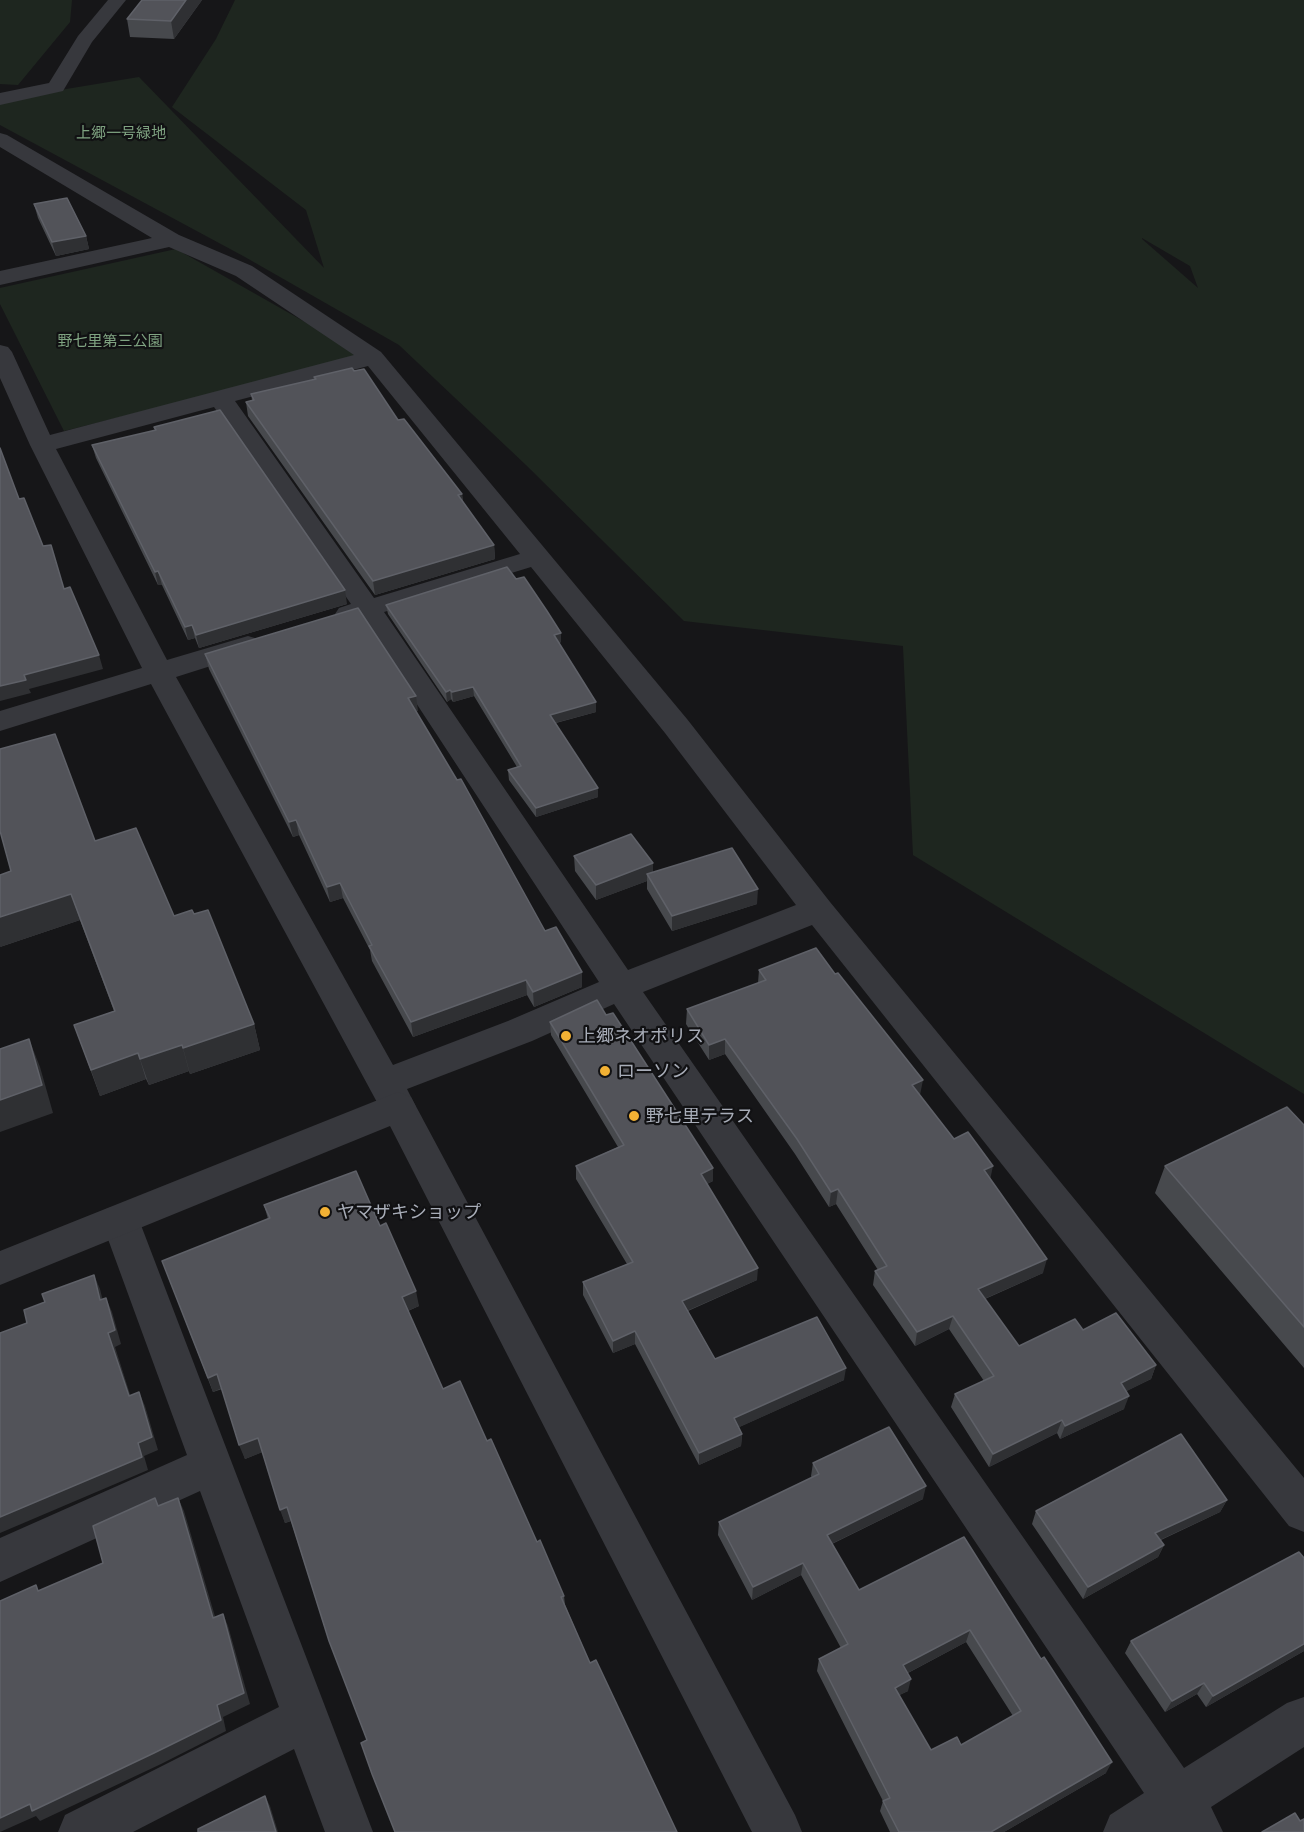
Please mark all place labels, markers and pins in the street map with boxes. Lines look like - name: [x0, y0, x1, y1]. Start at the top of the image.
- place label: 上郷ネオポリス: [578, 1025, 704, 1047]
- marker: 上郷ネオポリス: [559, 1029, 573, 1043]
- place label: ローソン: [617, 1060, 689, 1082]
- marker: ローソン: [598, 1064, 612, 1078]
- place label: 野七里テラス: [646, 1105, 754, 1127]
- marker: 野七里テラス: [627, 1109, 641, 1123]
- place label: ヤマザキショップ: [337, 1201, 481, 1223]
- marker: ヤマザキショップ: [318, 1205, 332, 1219]

